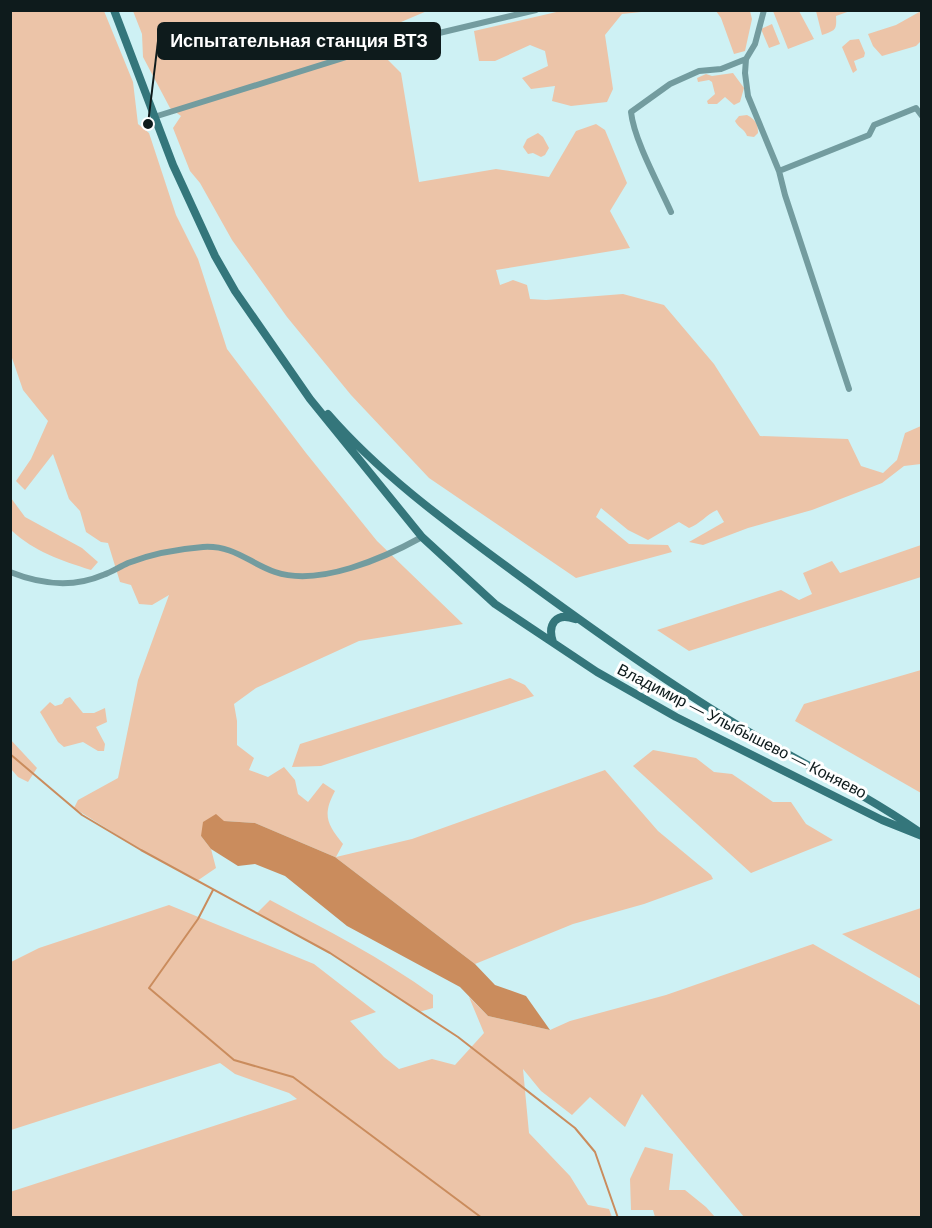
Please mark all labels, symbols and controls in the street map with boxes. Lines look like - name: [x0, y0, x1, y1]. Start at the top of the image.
- callout: Испытательная станция ВТЗ: [158, 23, 440, 59]
- text: Испытательная станция ВТЗ: [170, 31, 428, 51]
- street label: Владимир — Улыбышево — Коняево: [615, 661, 869, 802]

